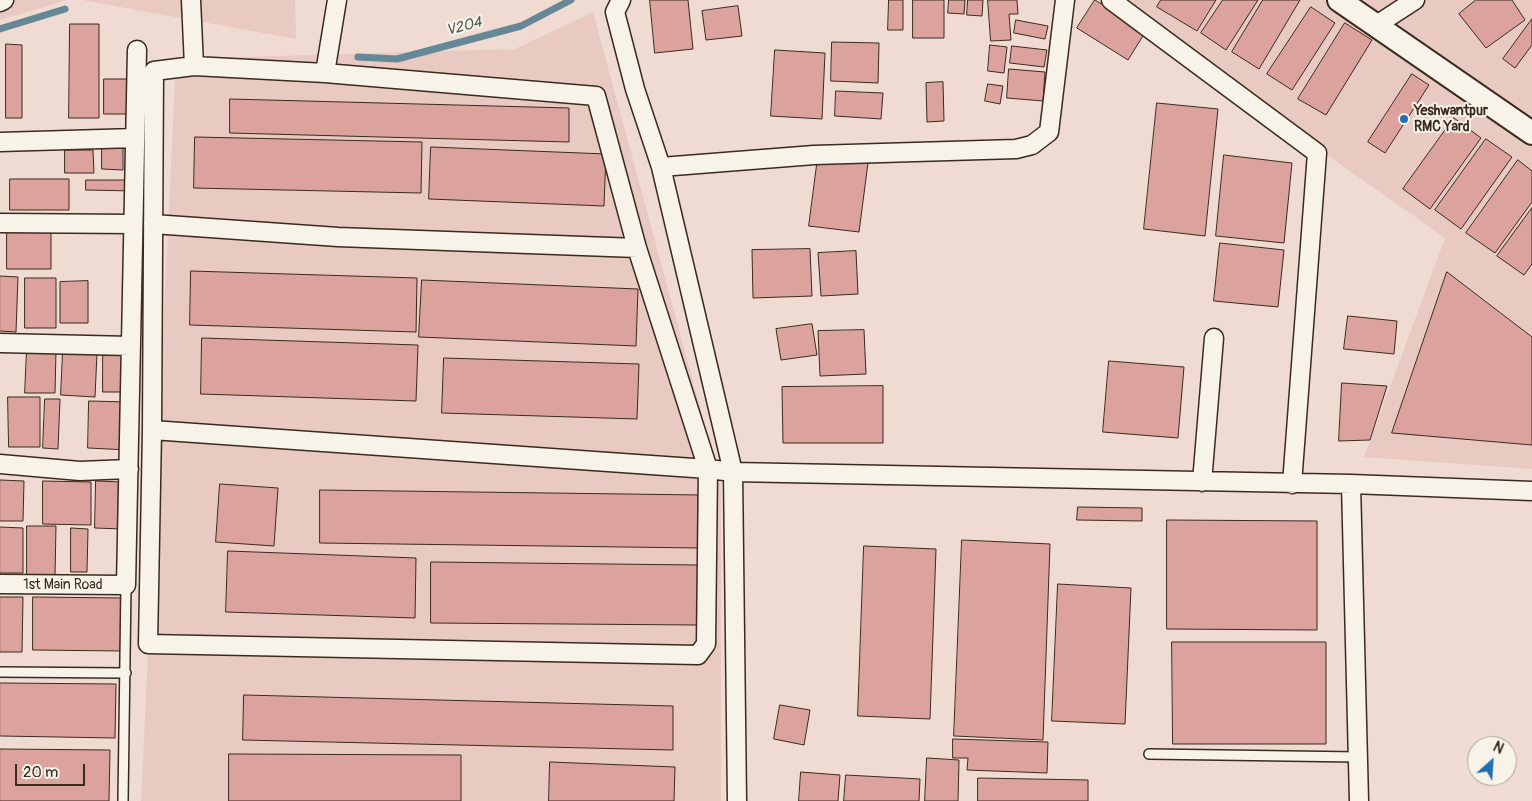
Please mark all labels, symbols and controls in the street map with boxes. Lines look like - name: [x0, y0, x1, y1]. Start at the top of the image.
- water label: V204: [444, 14, 484, 40]
- place label: Yeshwantpur RMC Yard: [1414, 103, 1488, 136]
- marker: Yeshwantpur RMC Yard: [1398, 113, 1410, 125]
- street label: 1st Main Road: [23, 577, 103, 593]
- north arrow: [1467, 736, 1517, 786]
- text: N: [1490, 738, 1506, 758]
- scale bar: [18, 754, 88, 786]
- text: 20 m: [23, 763, 58, 782]

